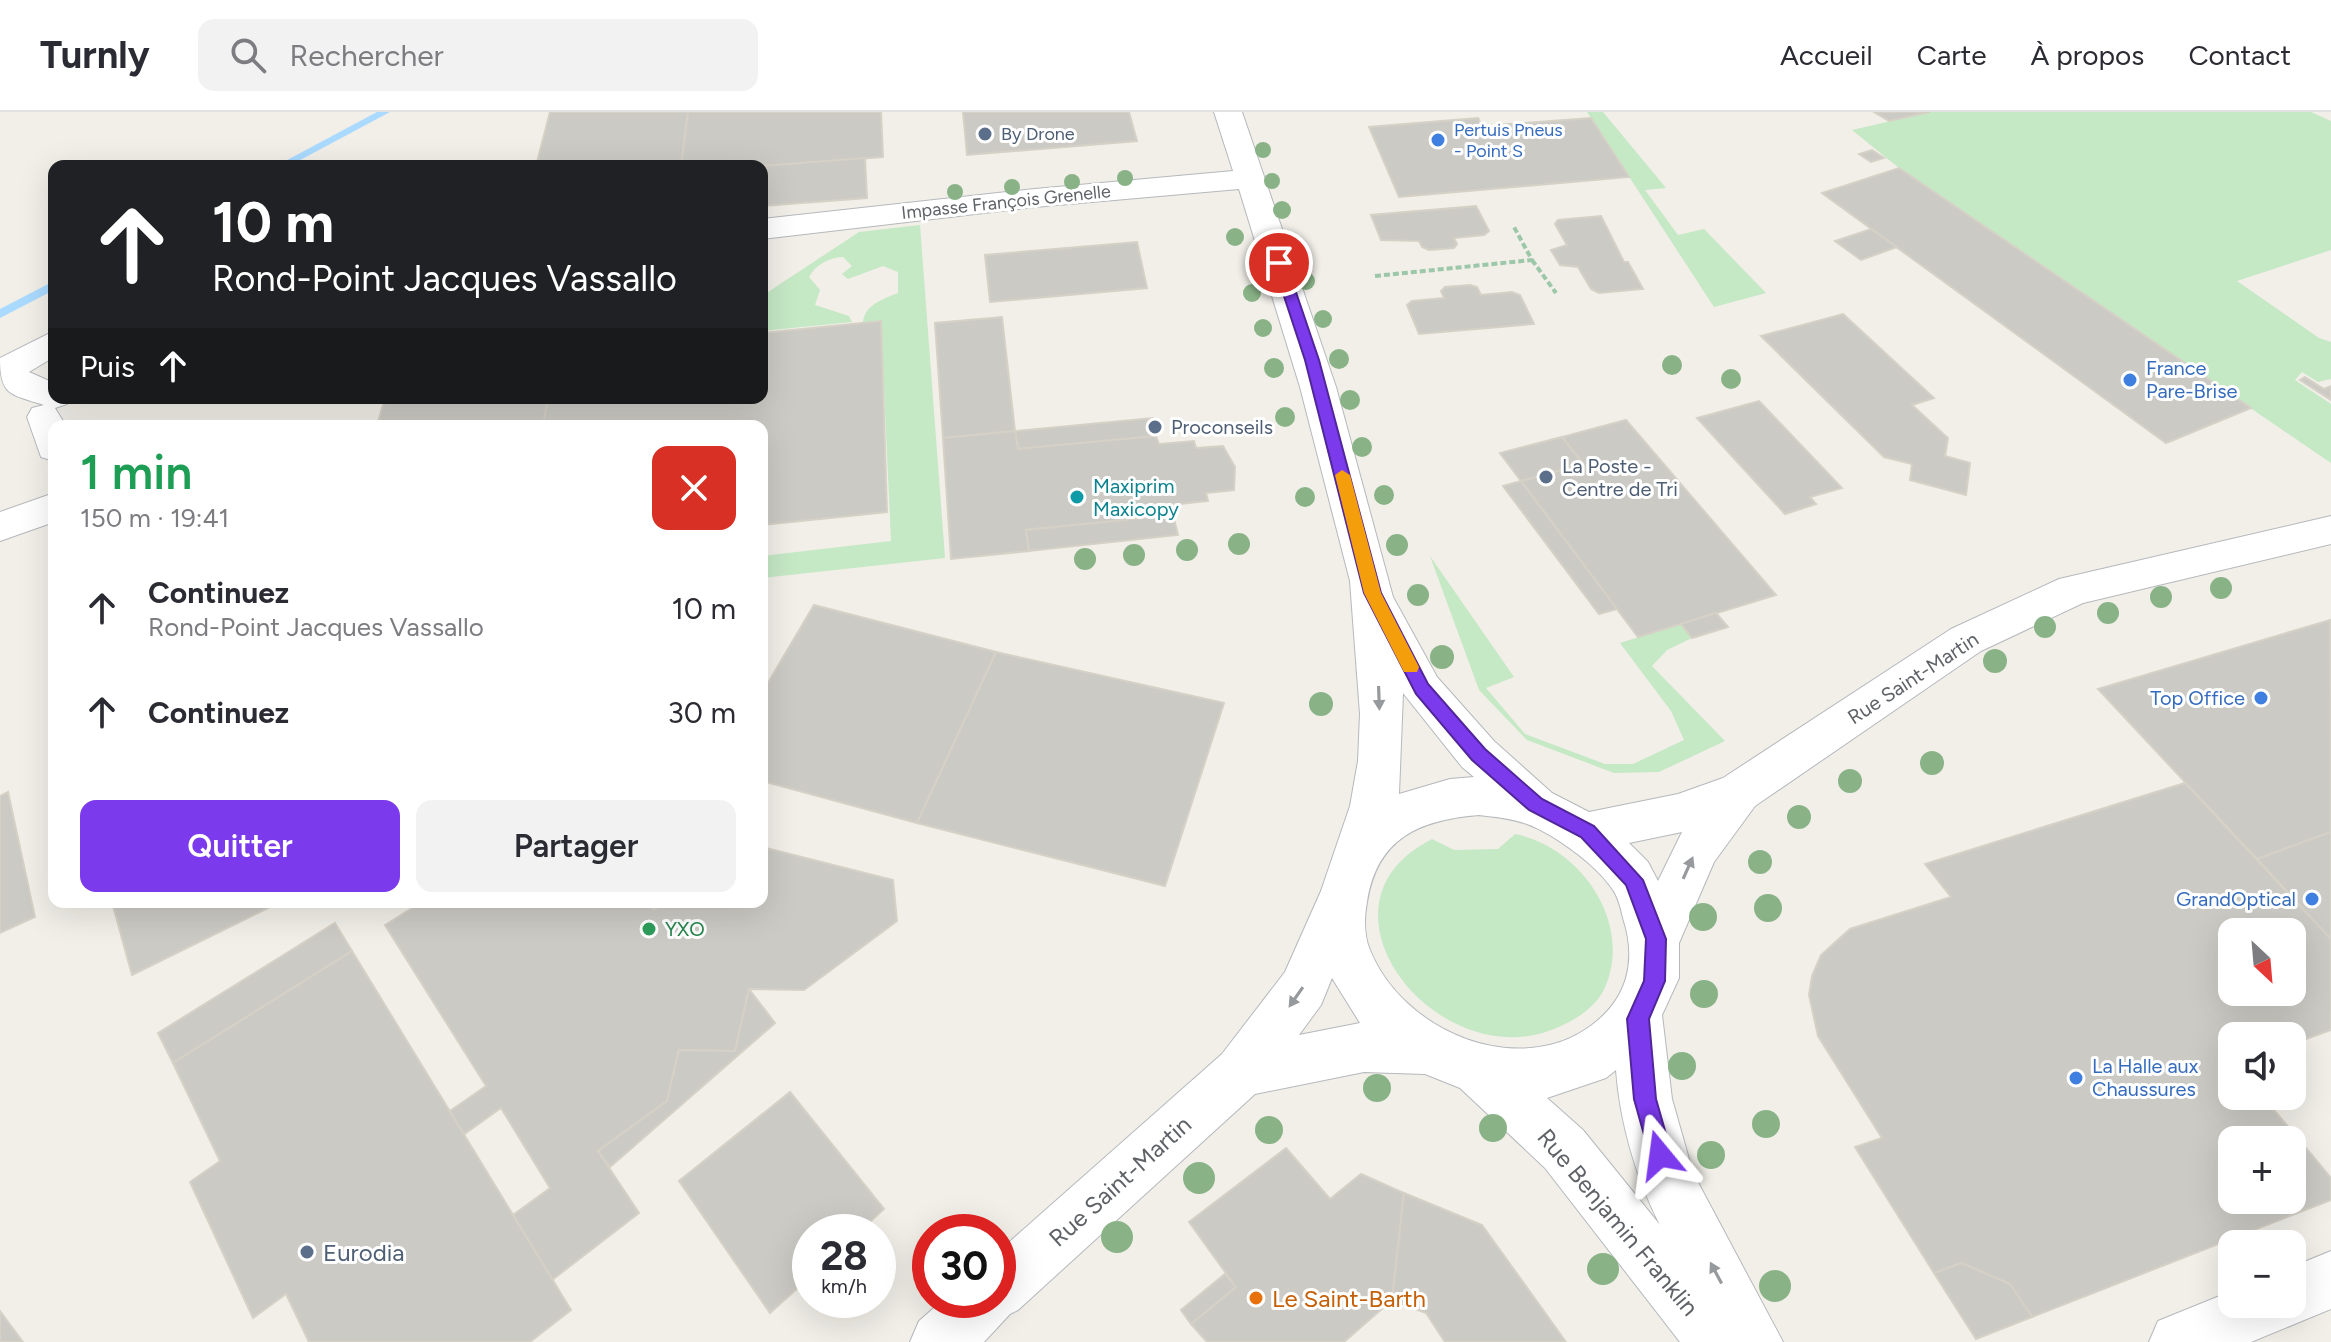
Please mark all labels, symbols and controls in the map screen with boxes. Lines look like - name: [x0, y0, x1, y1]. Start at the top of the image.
- search box: [198, 19, 758, 91]
- text: Turnly: [40, 32, 150, 78]
- icon: search: [226, 33, 270, 77]
- text: Rechercher: [290, 37, 444, 74]
- text: Accueil: [1780, 38, 1873, 72]
- text: Carte: [1917, 38, 1986, 72]
- text: À propos: [2030, 38, 2144, 72]
- text: Contact: [2188, 38, 2291, 72]
- place label: Pertuis Pneus - Point S: [1454, 119, 1563, 162]
- place label: By Drone: [1001, 123, 1075, 145]
- marker: By Drone: [976, 125, 994, 143]
- marker: Pertuis Pneus - Point S: [1429, 131, 1447, 149]
- street label: Impasse François Grenelle: [900, 180, 1112, 224]
- text: 10 m: [212, 189, 334, 256]
- icon: ahead: [80, 192, 184, 296]
- pin: [1245, 229, 1313, 297]
- icon: arrive: [1257, 241, 1301, 285]
- text: Rond-Point Jacques Vassallo: [212, 257, 677, 300]
- icon: ahead: [151, 344, 195, 388]
- text: Puis: [80, 348, 135, 385]
- place label: France Pare-Brise: [2146, 356, 2238, 403]
- marker: France Pare-Brise: [2121, 371, 2139, 389]
- place label: Proconseils: [1171, 415, 1273, 439]
- marker: Proconseils: [1146, 418, 1164, 436]
- text: 1 min: [80, 443, 192, 501]
- button: close: [652, 446, 736, 530]
- place label: La Poste - Centre de Tri: [1562, 454, 1678, 501]
- marker: La Poste - Centre de Tri: [1537, 468, 1555, 486]
- place label: Maxiprim Maxicopy: [1093, 474, 1179, 521]
- marker: Maxiprim Maxicopy: [1068, 488, 1086, 506]
- text: 150 m · 19:41: [80, 502, 229, 534]
- text: Continuez: [148, 574, 289, 611]
- icon: ahead: [80, 586, 124, 630]
- text: 10 m: [671, 590, 736, 627]
- text: Rond-Point Jacques Vassallo: [148, 611, 484, 643]
- street label: Rue Saint-Martin: [1843, 627, 1983, 729]
- one-way arrow: [1373, 686, 1386, 711]
- place label: Top Office: [2150, 686, 2245, 710]
- marker: Top Office: [2252, 689, 2270, 707]
- icon: ahead: [80, 690, 124, 734]
- text: Continuez: [148, 694, 289, 731]
- text: 30 m: [668, 694, 736, 731]
- button: Quitter: [80, 800, 400, 892]
- button: Partager: [416, 800, 736, 892]
- one-way arrow: [1681, 857, 1695, 880]
- place label: GrandOptical: [2176, 887, 2296, 911]
- marker: GrandOptical: [2303, 890, 2321, 908]
- place label: YXO: [665, 917, 705, 941]
- north arrow: [2218, 918, 2306, 1006]
- map controls: [2218, 918, 2306, 1318]
- marker: YXO: [640, 920, 658, 938]
- one-way arrow: [1289, 987, 1304, 1008]
- button: sound: [2218, 1022, 2306, 1110]
- place label: La Halle aux Chaussures: [2092, 1054, 2199, 1101]
- marker: La Halle aux Chaussures: [2067, 1069, 2085, 1087]
- street label: Rue Saint-Martin: [1043, 1110, 1197, 1252]
- position arrow: [1618, 1113, 1702, 1197]
- street label: Rue Benjamin Franklin: [1531, 1123, 1705, 1321]
- button: +: [2218, 1126, 2306, 1214]
- speed limit sign: 30: [912, 1214, 1016, 1318]
- button: −: [2218, 1230, 2306, 1318]
- text: 28: [820, 1232, 868, 1280]
- place label: Eurodia: [323, 1238, 405, 1267]
- marker: Eurodia: [298, 1243, 316, 1261]
- one-way arrow: [1709, 1262, 1723, 1284]
- text: km/h: [821, 1274, 867, 1298]
- place label: Le Saint-Barth: [1272, 1284, 1426, 1313]
- marker: Le Saint-Barth: [1247, 1289, 1265, 1307]

